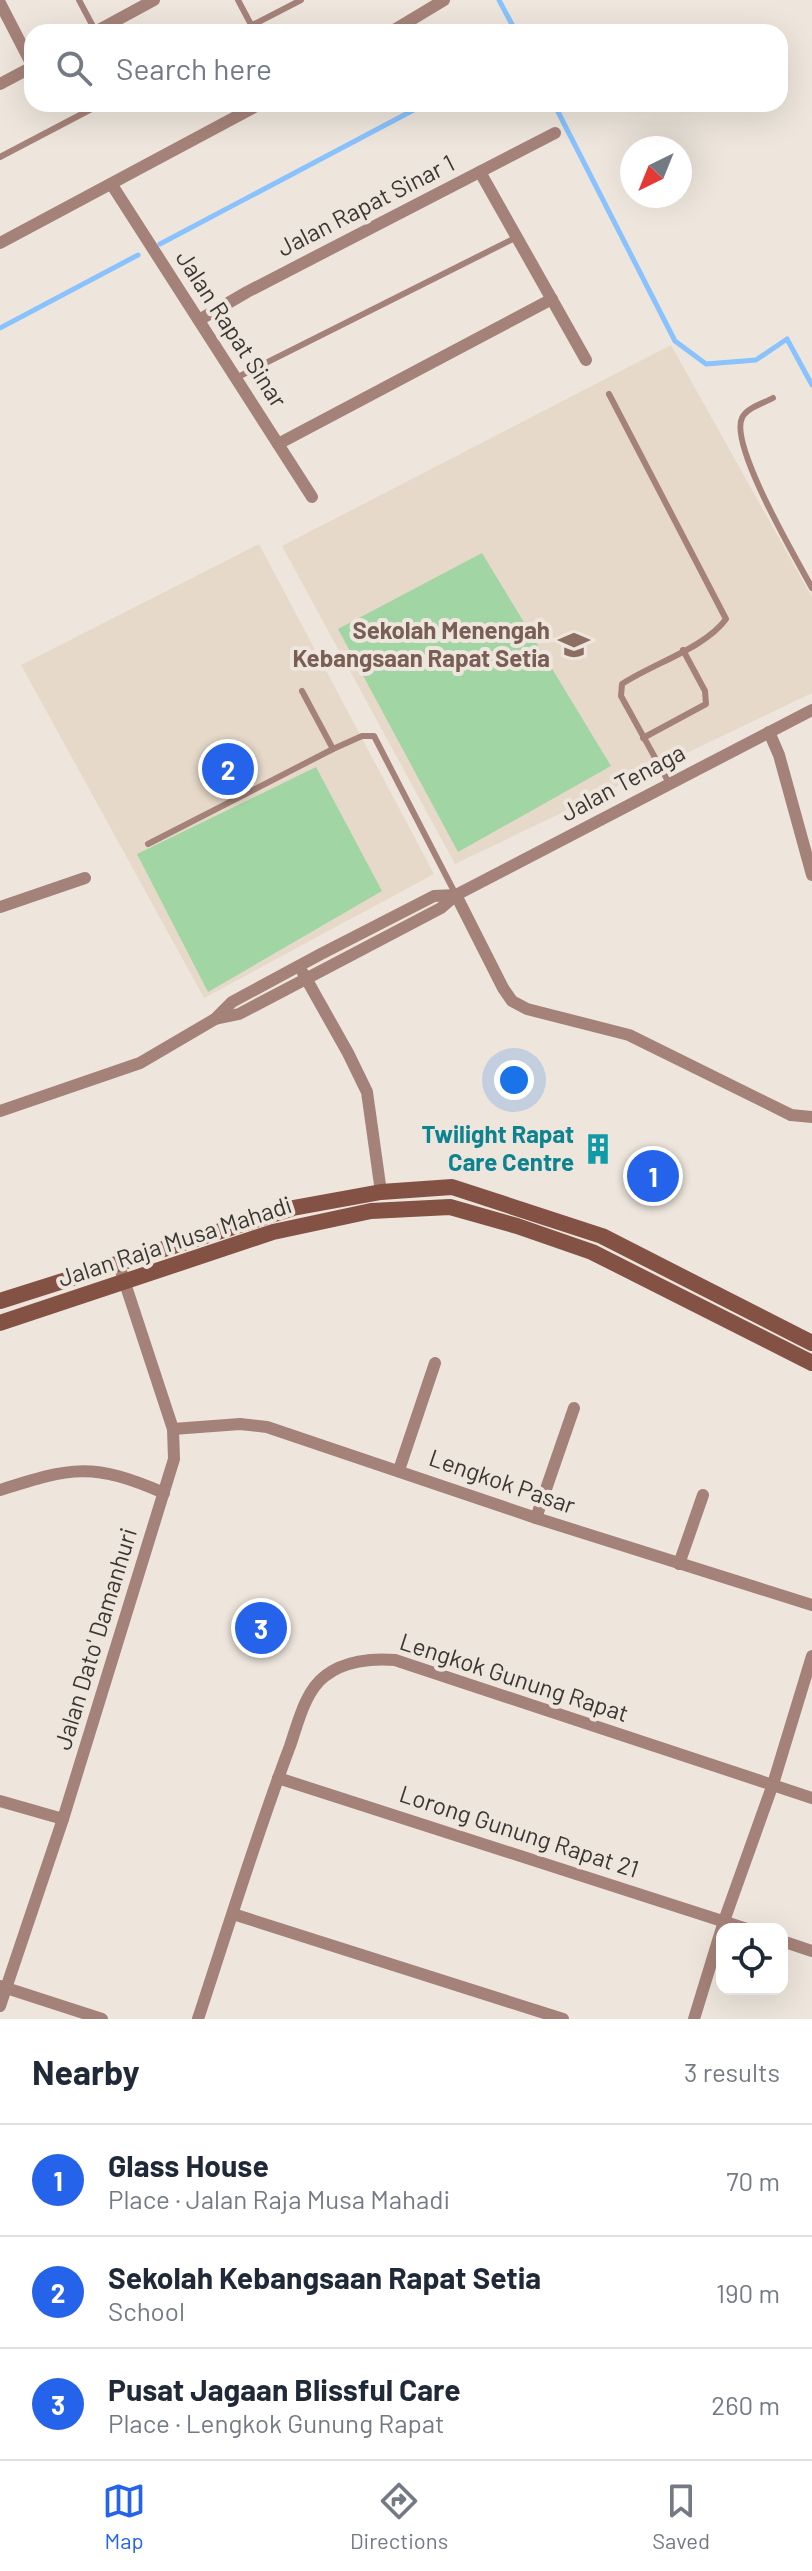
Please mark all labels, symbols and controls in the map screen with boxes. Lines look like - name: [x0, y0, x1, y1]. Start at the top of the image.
- search box: [24, 24, 788, 112]
- icon: search: [52, 46, 96, 90]
- text: Search here: [116, 50, 272, 86]
- north arrow: [620, 136, 692, 208]
- street label: Jalan Rapat Sinar 1: [272, 148, 459, 262]
- street label: Jalan Rapat Sinar: [171, 244, 294, 412]
- place label: Sekolah Menengah Kebangsaan Rapat Setia: [292, 615, 550, 672]
- school or university icon: Sekolah Menengah Kebangsaan Rapat Setia: [557, 628, 591, 662]
- street label: Jalan Tenaga: [555, 737, 689, 827]
- pin: 2: [202, 739, 254, 799]
- your location: [494, 1060, 534, 1100]
- place label: Twilight Rapat Care Centre: [421, 1119, 574, 1176]
- building icon: Twilight Rapat Care Centre: [581, 1132, 615, 1166]
- pin: 1: [627, 1146, 679, 1206]
- street label: Jalan Raja Musa Mahadi: [54, 1189, 295, 1292]
- street label: Lengkok Pasar: [426, 1442, 580, 1519]
- street label: Jalan Dato' Damanhuri: [47, 1524, 142, 1753]
- pin: 3: [235, 1598, 287, 1658]
- street label: Lengkok Gunung Rapat: [396, 1626, 632, 1727]
- street label: Lorong Gunung Rapat 21: [396, 1778, 643, 1883]
- map controls: [716, 1923, 788, 1995]
- button: locate: [716, 1923, 788, 1995]
- text: Nearby: [32, 2051, 140, 2092]
- text: 3 results: [684, 2056, 780, 2087]
- text: Glass House: [108, 2147, 269, 2183]
- text: 1: [53, 2165, 63, 2196]
- text: 70 m: [726, 2165, 780, 2196]
- text: Place · Jalan Raja Musa Mahadi: [108, 2183, 450, 2214]
- text: Sekolah Kebangsaan Rapat Setia: [108, 2259, 541, 2295]
- text: 2: [51, 2277, 65, 2308]
- text: 190 m: [716, 2277, 780, 2308]
- text: School: [108, 2295, 185, 2326]
- text: Pusat Jagaan Blissful Care: [108, 2371, 461, 2407]
- text: 3: [51, 2389, 65, 2420]
- text: 260 m: [711, 2389, 780, 2420]
- text: Place · Lengkok Gunung Rapat: [108, 2407, 444, 2438]
- tab: Map: [102, 2479, 146, 2553]
- tab: Directions: [350, 2479, 448, 2553]
- tab: Saved: [652, 2479, 710, 2553]

